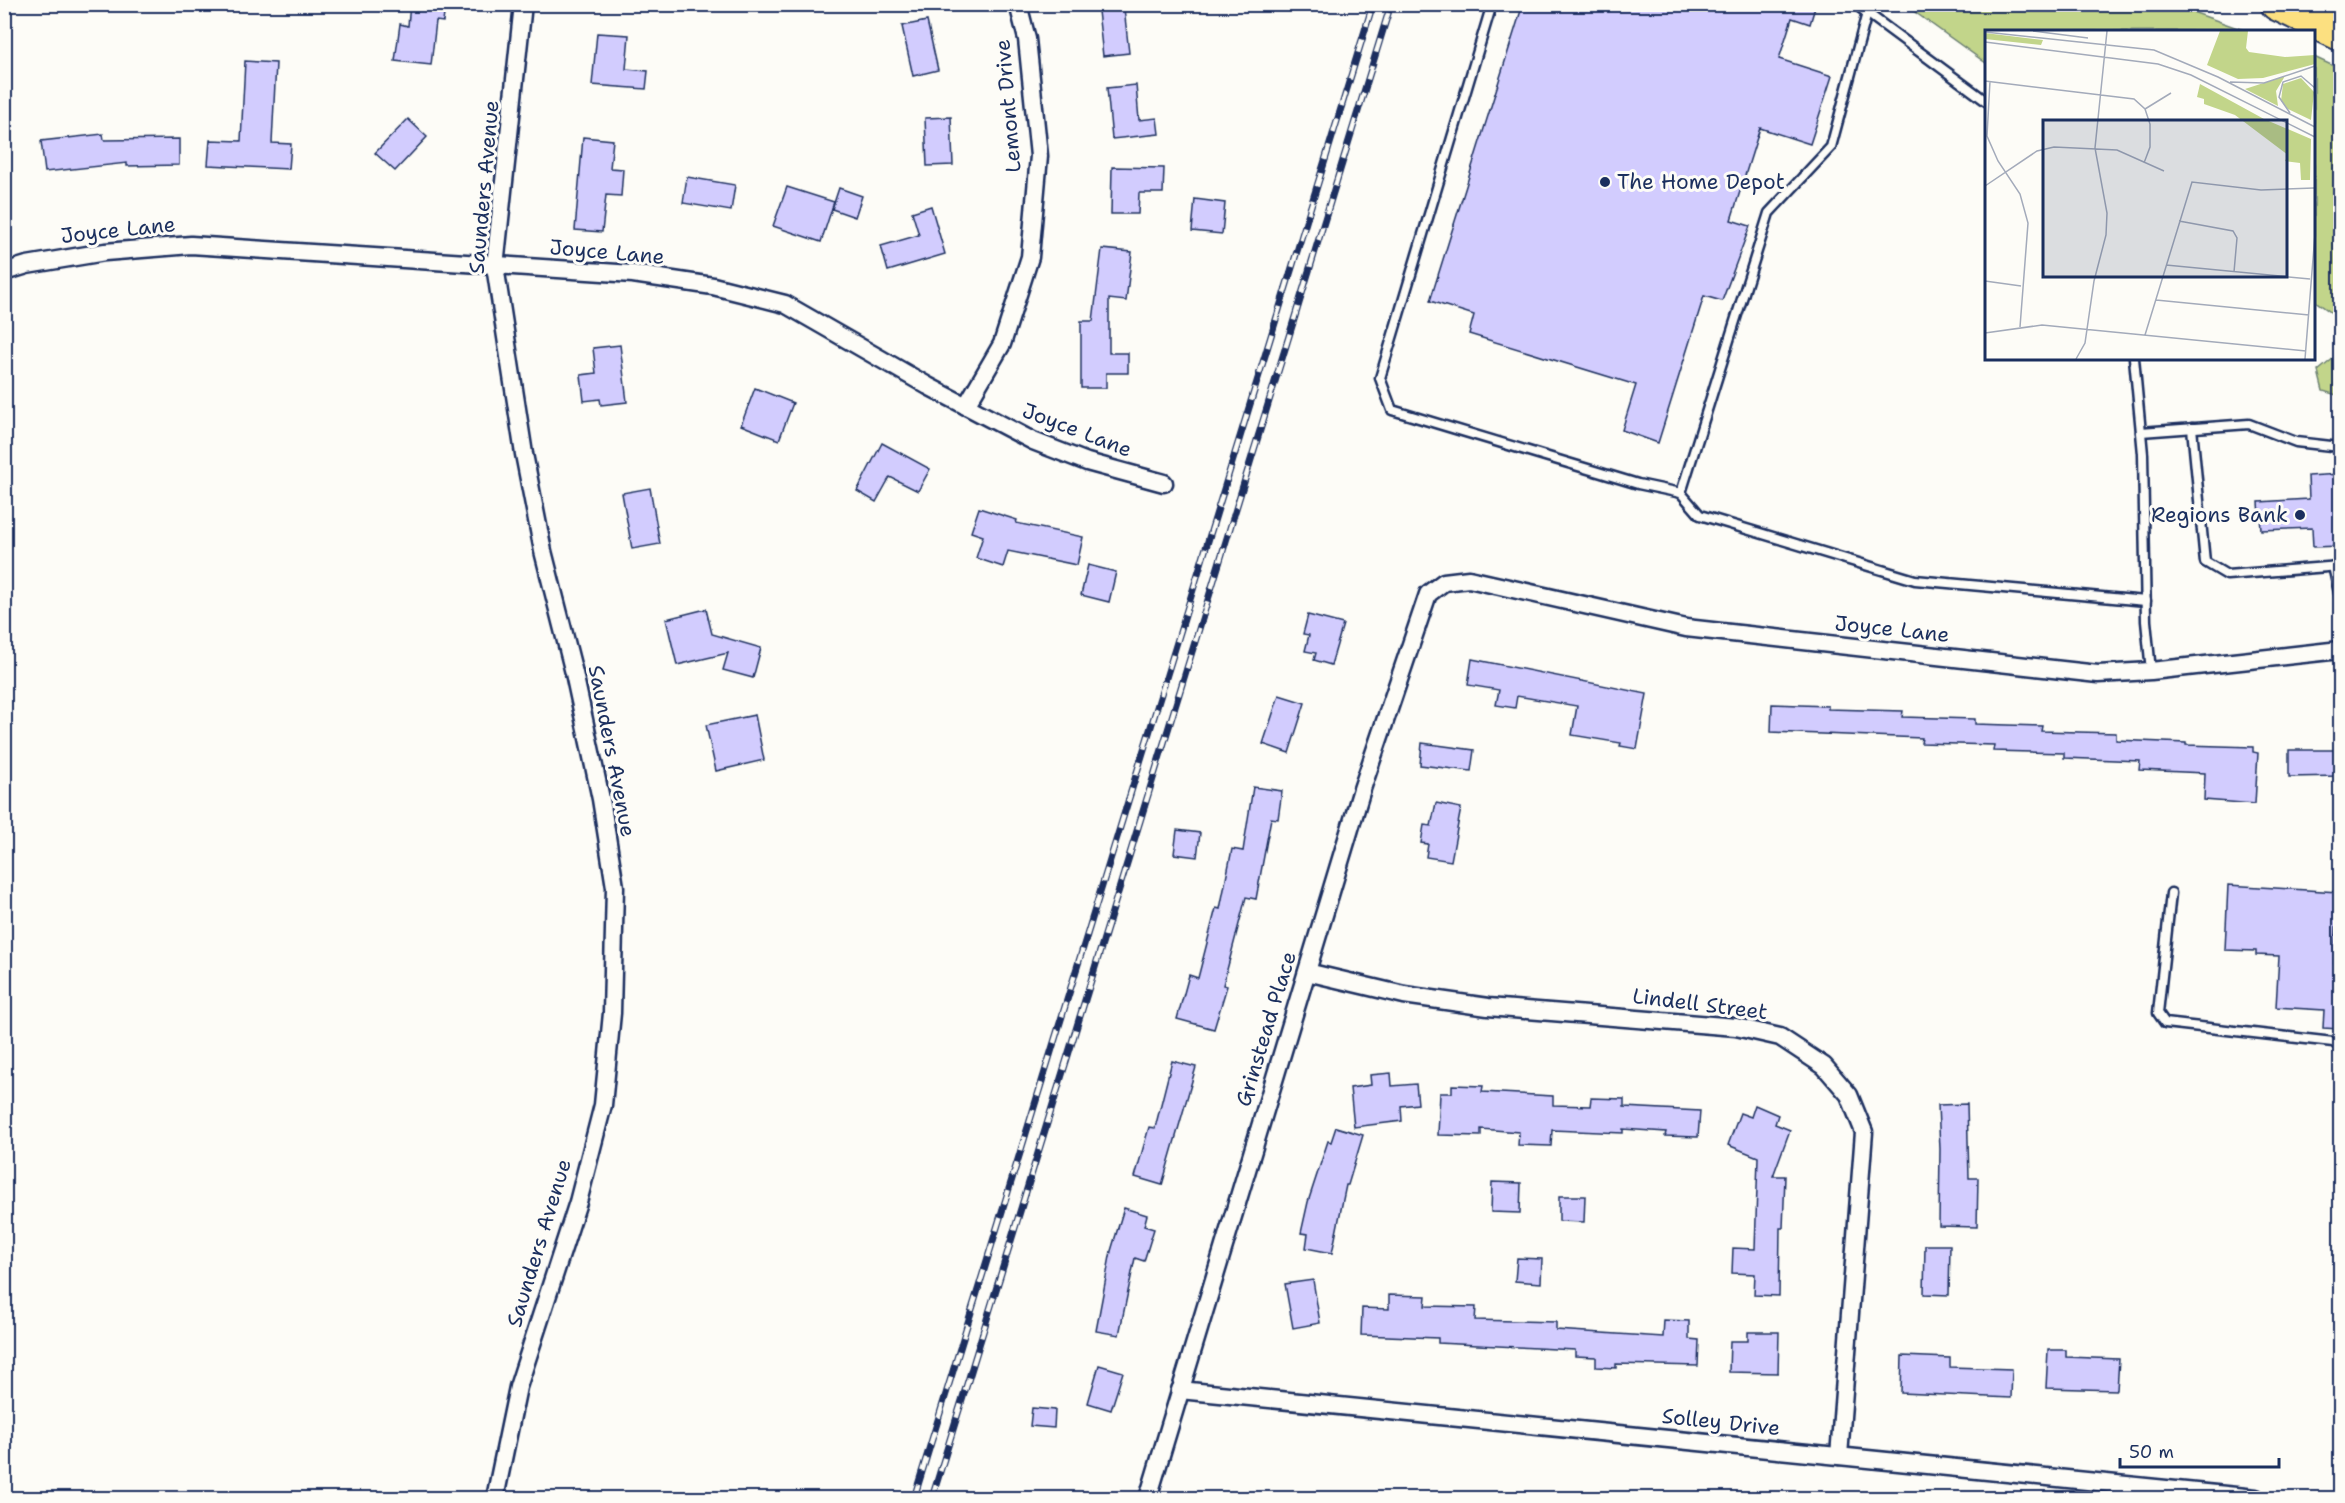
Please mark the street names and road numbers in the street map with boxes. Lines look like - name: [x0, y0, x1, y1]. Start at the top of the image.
- street label: Lemont Drive: [988, 38, 1028, 174]
- street label: Saunders Avenue: [462, 99, 506, 275]
- street label: Joyce Lane: [59, 210, 177, 250]
- street label: Joyce Lane: [548, 233, 666, 271]
- street label: Joyce Lane: [1018, 396, 1136, 464]
- street label: Joyce Lane: [1833, 609, 1951, 649]
- street label: Saunders Avenue: [582, 663, 642, 839]
- street label: Grinstead Place: [1229, 948, 1303, 1110]
- street label: Lindell Street: [1631, 982, 1769, 1026]
- street label: Saunders Avenue: [500, 1156, 578, 1330]
- street label: Solley Drive: [1660, 1402, 1782, 1442]

